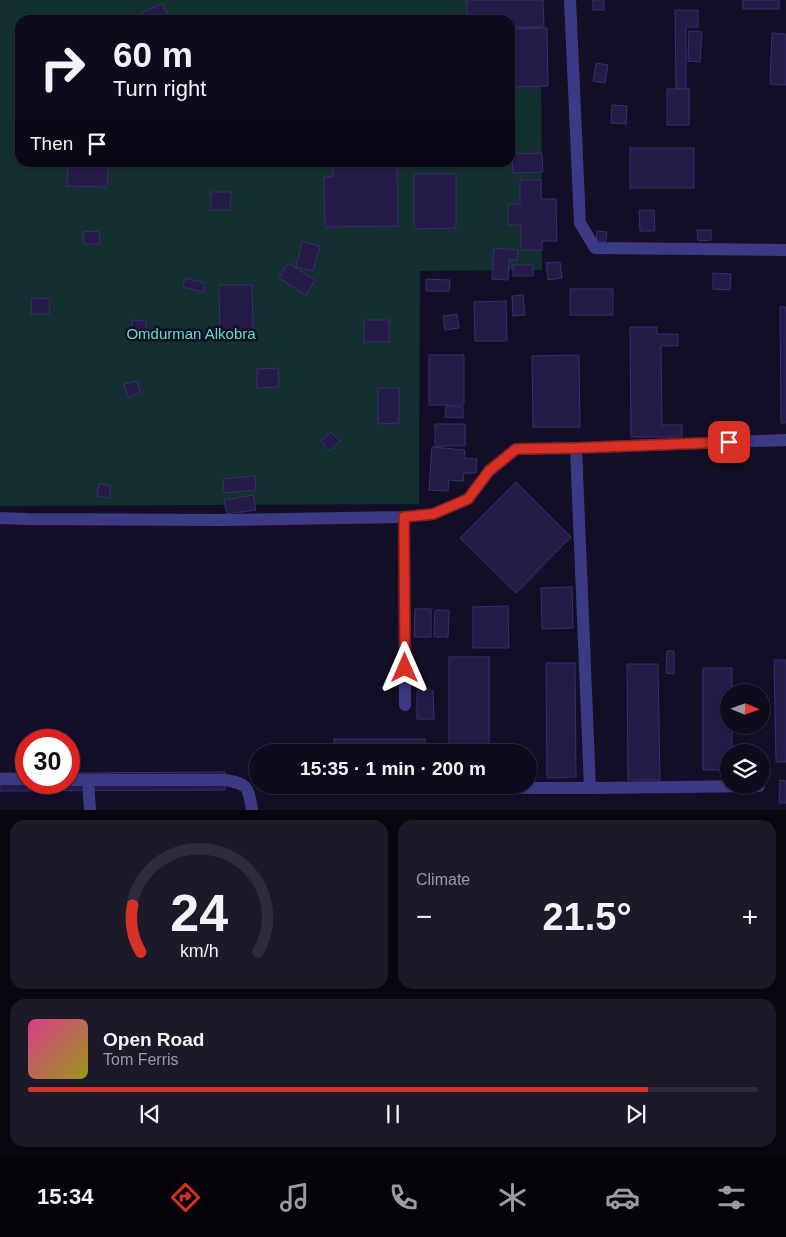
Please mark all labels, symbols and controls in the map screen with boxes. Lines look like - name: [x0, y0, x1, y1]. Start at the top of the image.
- icon: right: [30, 35, 95, 100]
- text: 60 m: [113, 35, 193, 74]
- text: Turn right: [113, 76, 206, 101]
- icon: arrive: [83, 130, 111, 158]
- text: Then: [30, 133, 73, 154]
- park label: Omdurman Alkobra: [126, 325, 256, 342]
- pin: [708, 421, 750, 463]
- icon: arrive: [715, 428, 743, 456]
- position arrow: [378, 641, 430, 693]
- north arrow: [720, 684, 770, 734]
- map controls: [720, 684, 770, 794]
- speed limit sign: 30: [15, 729, 80, 794]
- button: layers: [720, 744, 770, 794]
- text: 15:35 · 1 min · 200 m: [300, 758, 486, 779]
- text: Climate: [416, 871, 470, 888]
- text: 24: [170, 884, 228, 942]
- text: 21.5°: [542, 896, 632, 938]
- text: −: [416, 901, 432, 932]
- text: +: [742, 901, 758, 932]
- text: km/h: [180, 941, 218, 961]
- text: Open Road: [103, 1029, 204, 1050]
- text: Tom Ferris: [103, 1051, 179, 1068]
- icon: previous: [136, 1100, 164, 1128]
- icon: pause: [379, 1100, 407, 1128]
- icon: next: [622, 1100, 650, 1128]
- icon: directions: [168, 1180, 203, 1215]
- icon: music: [277, 1180, 312, 1215]
- icon: phone: [386, 1180, 421, 1215]
- icon: climate: [495, 1180, 530, 1215]
- icon: car: [605, 1180, 640, 1215]
- icon: filters: [714, 1180, 749, 1215]
- text: 15:34: [37, 1184, 93, 1209]

